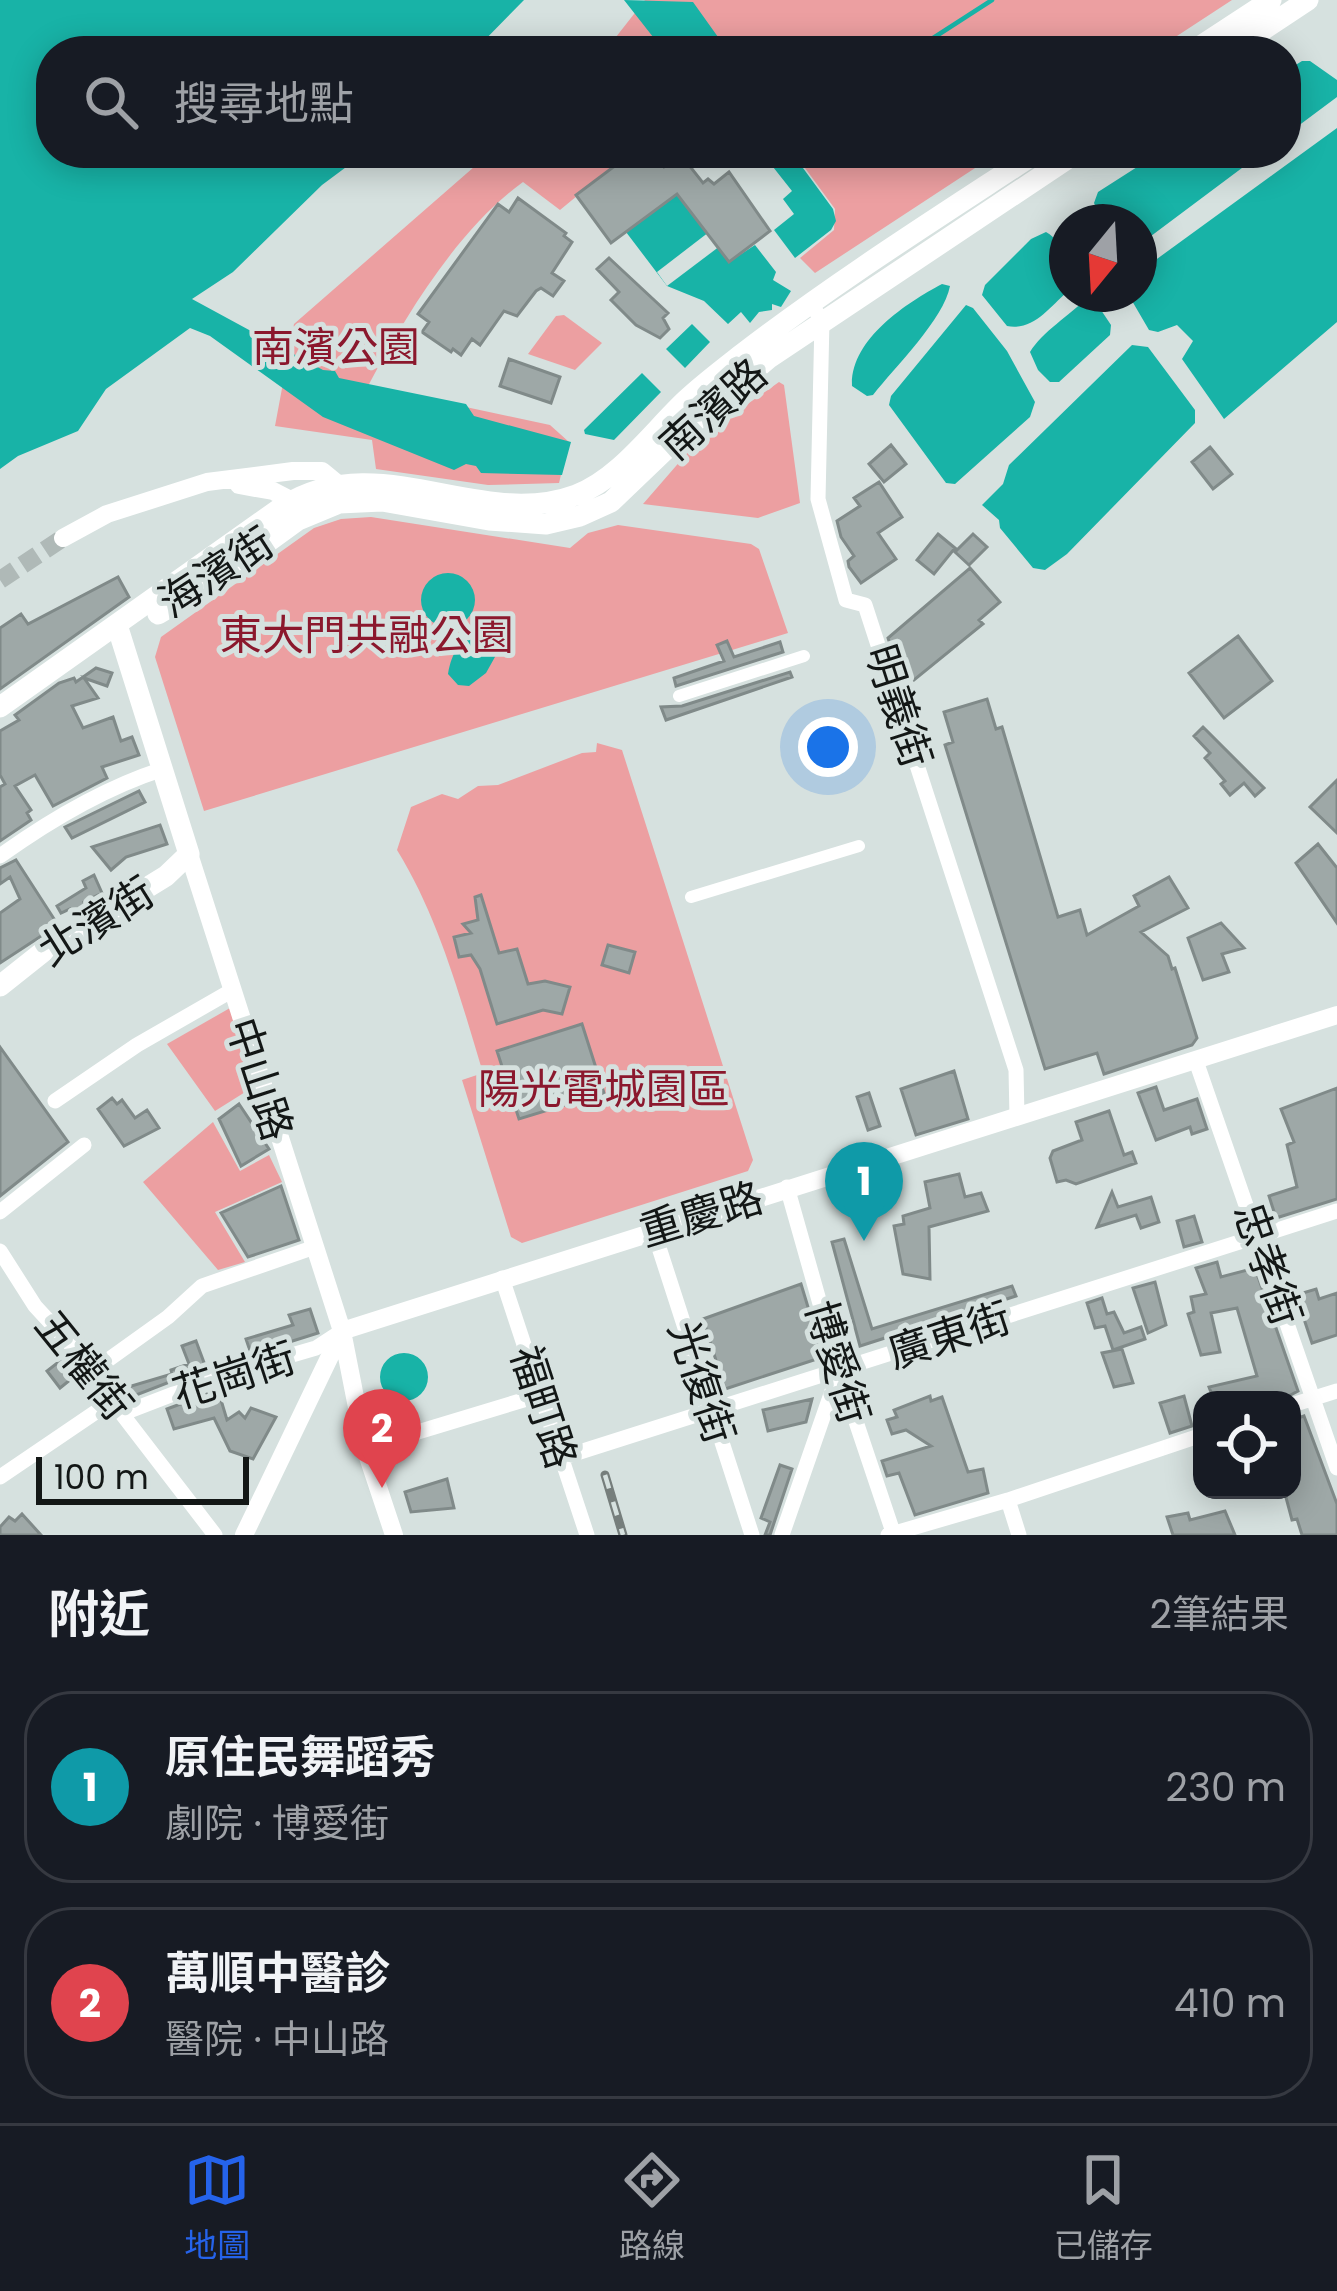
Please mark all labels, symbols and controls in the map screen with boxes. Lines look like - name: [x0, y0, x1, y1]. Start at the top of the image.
- search box: [36, 36, 1301, 168]
- icon: search: [78, 69, 144, 135]
- text: 搜尋地點: [174, 72, 354, 135]
- north arrow: [1049, 204, 1157, 312]
- park label: 南濱公園: [252, 318, 420, 377]
- street label: 南濱路: [647, 345, 780, 473]
- street label: 海濱街: [147, 513, 285, 631]
- park label: 東大門共融公園: [220, 606, 514, 665]
- street label: 明義街: [851, 637, 946, 775]
- your location: [798, 717, 858, 777]
- street label: 北濱街: [27, 863, 165, 980]
- street label: 中山路: [212, 1010, 307, 1148]
- park label: 陽光電城園區: [478, 1060, 730, 1119]
- pin: 1: [825, 1142, 903, 1241]
- street label: 重慶路: [632, 1168, 770, 1261]
- street label: 忠孝街: [1219, 1195, 1316, 1333]
- street label: 廣東街: [880, 1288, 1018, 1383]
- street label: 博愛街: [791, 1293, 884, 1431]
- street label: 五權街: [21, 1298, 146, 1433]
- street label: 光復街: [654, 1313, 749, 1451]
- street label: 花崗街: [165, 1328, 303, 1423]
- street label: 福町路: [496, 1338, 591, 1476]
- pin: 2: [343, 1389, 421, 1488]
- map controls: [1193, 1391, 1301, 1499]
- button: locate: [1193, 1391, 1301, 1499]
- scale bar: [36, 1451, 249, 1504]
- text: 100 m: [54, 1454, 149, 1501]
- text: 附近: [48, 1578, 150, 1650]
- text: 2筆結果: [1150, 1587, 1289, 1642]
- text: 原住民舞蹈秀: [165, 1726, 435, 1789]
- text: 1: [83, 1760, 97, 1815]
- text: 230 m: [1166, 1760, 1286, 1815]
- text: 劇院 · 博愛街: [165, 1796, 389, 1851]
- text: 萬順中醫診: [165, 1942, 390, 2005]
- text: 2: [79, 1976, 101, 2031]
- text: 410 m: [1174, 1976, 1286, 2031]
- text: 醫院 · 中山路: [165, 2012, 389, 2067]
- tab: 地圖: [184, 2147, 250, 2271]
- tab: 路線: [619, 2147, 685, 2271]
- tab: 已儲存: [1054, 2147, 1153, 2271]

